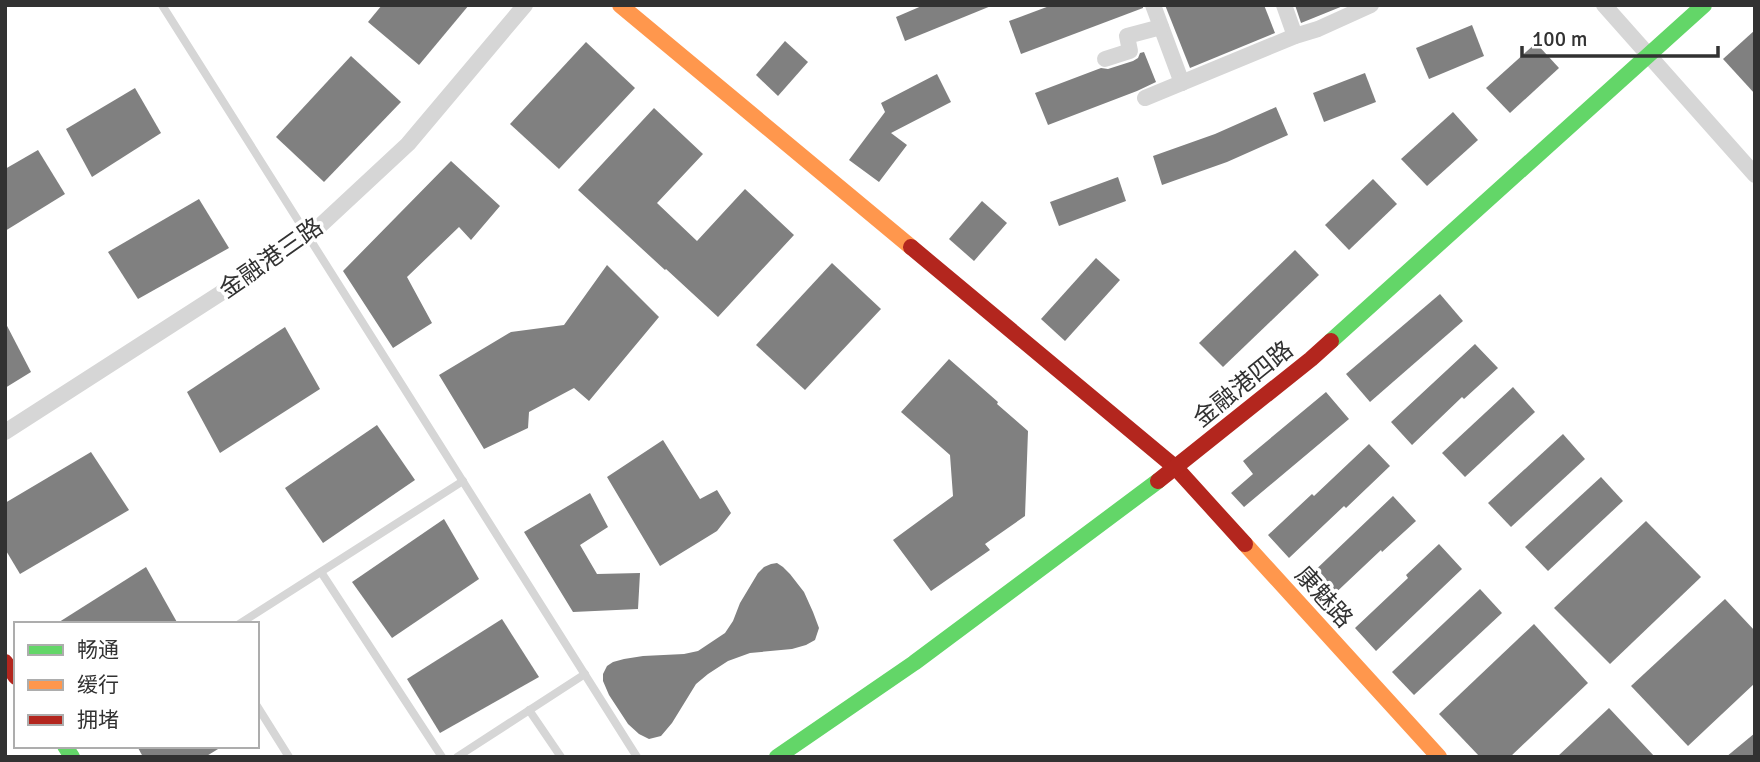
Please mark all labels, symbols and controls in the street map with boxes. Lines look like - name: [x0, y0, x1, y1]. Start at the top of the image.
- scale bar: [1522, 14, 1718, 58]
- text: 100 m: [1532, 26, 1587, 52]
- street label: 金融港三路: [213, 211, 329, 305]
- street label: 金融港四路: [1187, 335, 1299, 433]
- street label: 康魅路: [1289, 560, 1359, 634]
- legend: [14, 622, 259, 748]
- text: 畅通: [77, 637, 119, 663]
- text: 缓行: [77, 672, 119, 698]
- text: 拥堵: [77, 707, 119, 733]

